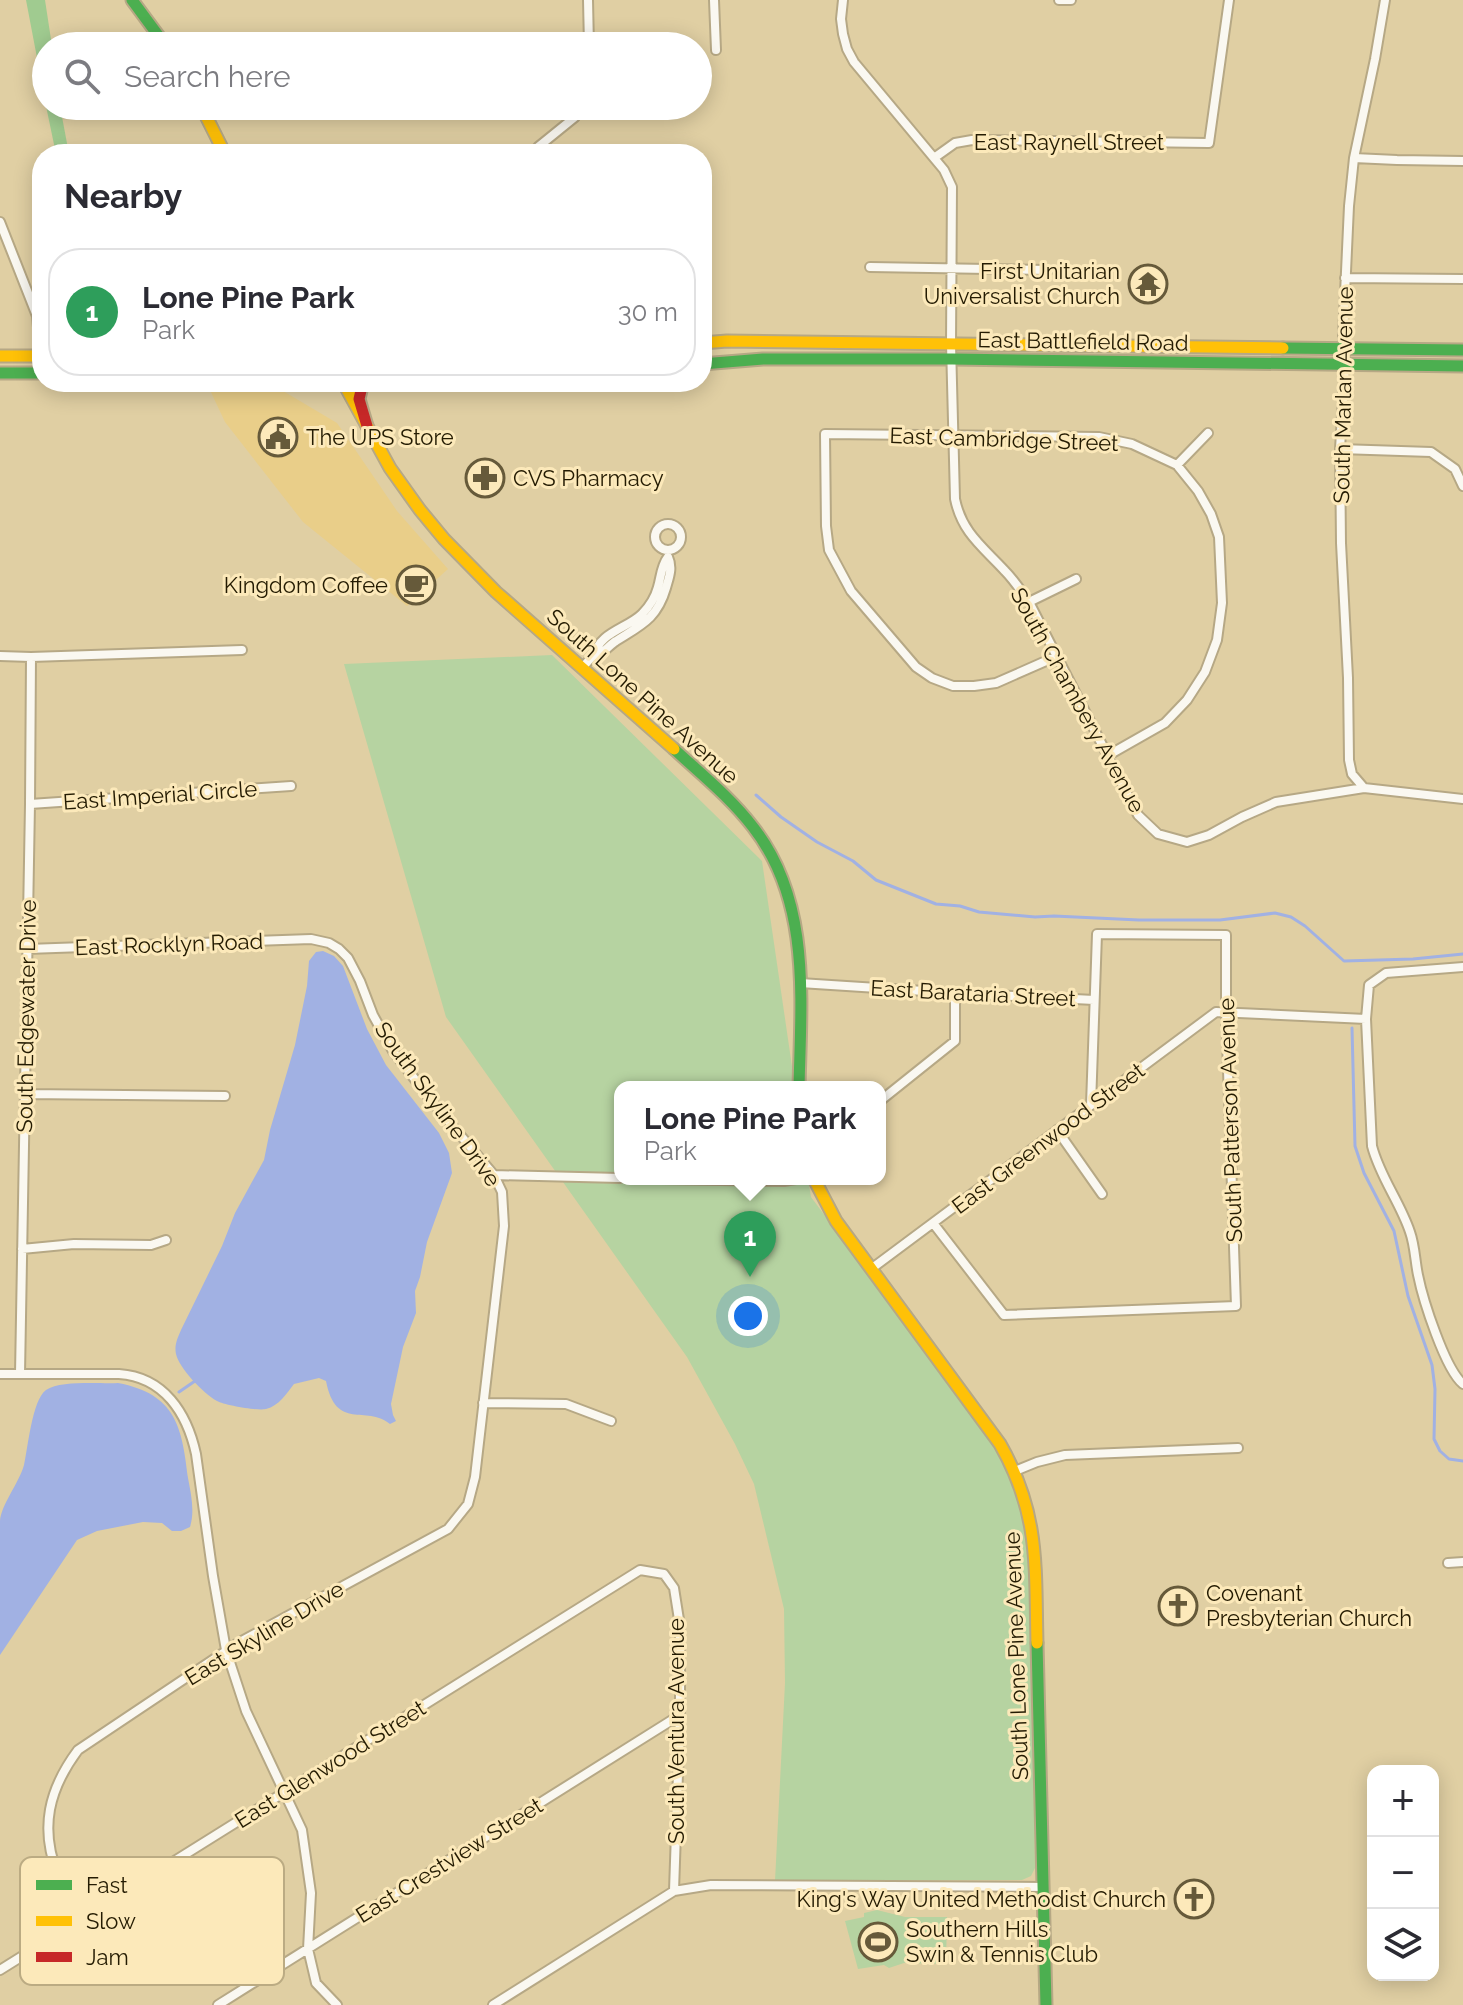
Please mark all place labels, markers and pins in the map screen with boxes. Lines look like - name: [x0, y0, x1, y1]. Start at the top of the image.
- place label: First Unitarian Universalist Church: [924, 258, 1120, 309]
- temple icon: First Unitarian Universalist Church: [1127, 263, 1169, 305]
- public building icon: The UPS Store: [257, 416, 299, 458]
- place label: The UPS Store: [306, 424, 454, 450]
- pharmacy icon: CVS Pharmacy: [464, 457, 506, 499]
- place label: CVS Pharmacy: [513, 465, 664, 491]
- cafe icon: Kingdom Coffee: [395, 564, 437, 606]
- place label: Kingdom Coffee: [224, 572, 388, 598]
- pin: 1: [724, 1211, 776, 1277]
- place label: Covenant Presbyterian Church: [1206, 1580, 1412, 1631]
- church icon: Covenant Presbyterian Church: [1157, 1585, 1199, 1627]
- church icon: King's Way United Methodist Church: [1173, 1878, 1215, 1920]
- place label: King's Way United Methodist Church: [797, 1886, 1166, 1912]
- place label: Southern Hills Swin & Tennis Club: [906, 1916, 1098, 1967]
- sports icon: Southern Hills Swin & Tennis Club: [857, 1921, 899, 1963]

